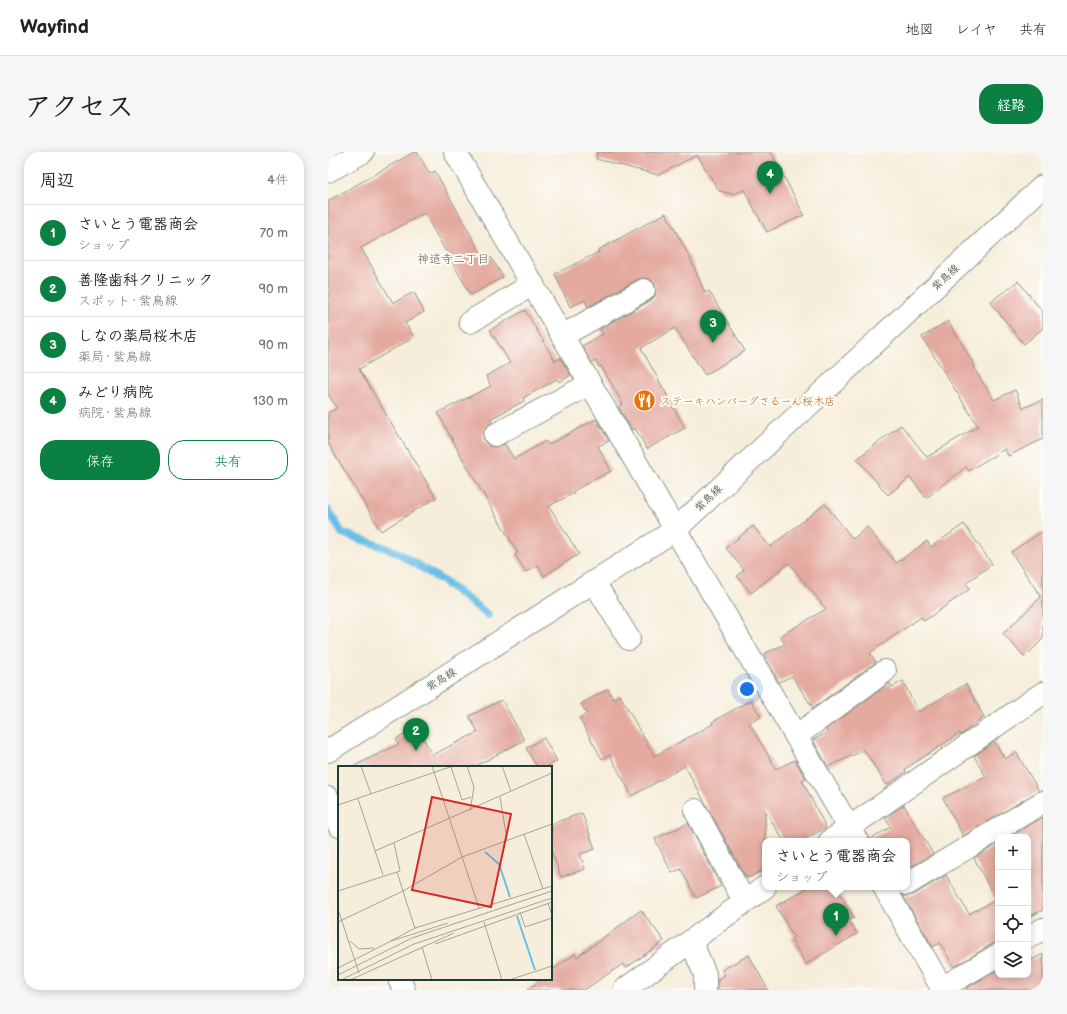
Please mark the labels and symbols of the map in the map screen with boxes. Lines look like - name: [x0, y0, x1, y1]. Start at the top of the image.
- pin: 4: [757, 161, 783, 194]
- district label: 神道寺二丁目: [417, 252, 489, 267]
- street label: 紫鳥線: [929, 261, 962, 293]
- pin: 3: [700, 310, 726, 343]
- restaurant icon: ステーキハンバーグさるーん桜木店: [632, 388, 658, 414]
- place label: ステーキハンバーグさるーん桜木店: [660, 395, 835, 408]
- street label: 紫鳥線: [692, 482, 725, 514]
- street label: 紫鳥線: [424, 665, 459, 694]
- your location: [737, 679, 757, 699]
- pin: 2: [403, 718, 429, 751]
- inset map: [338, 766, 552, 980]
- pin: 1: [823, 903, 849, 936]

